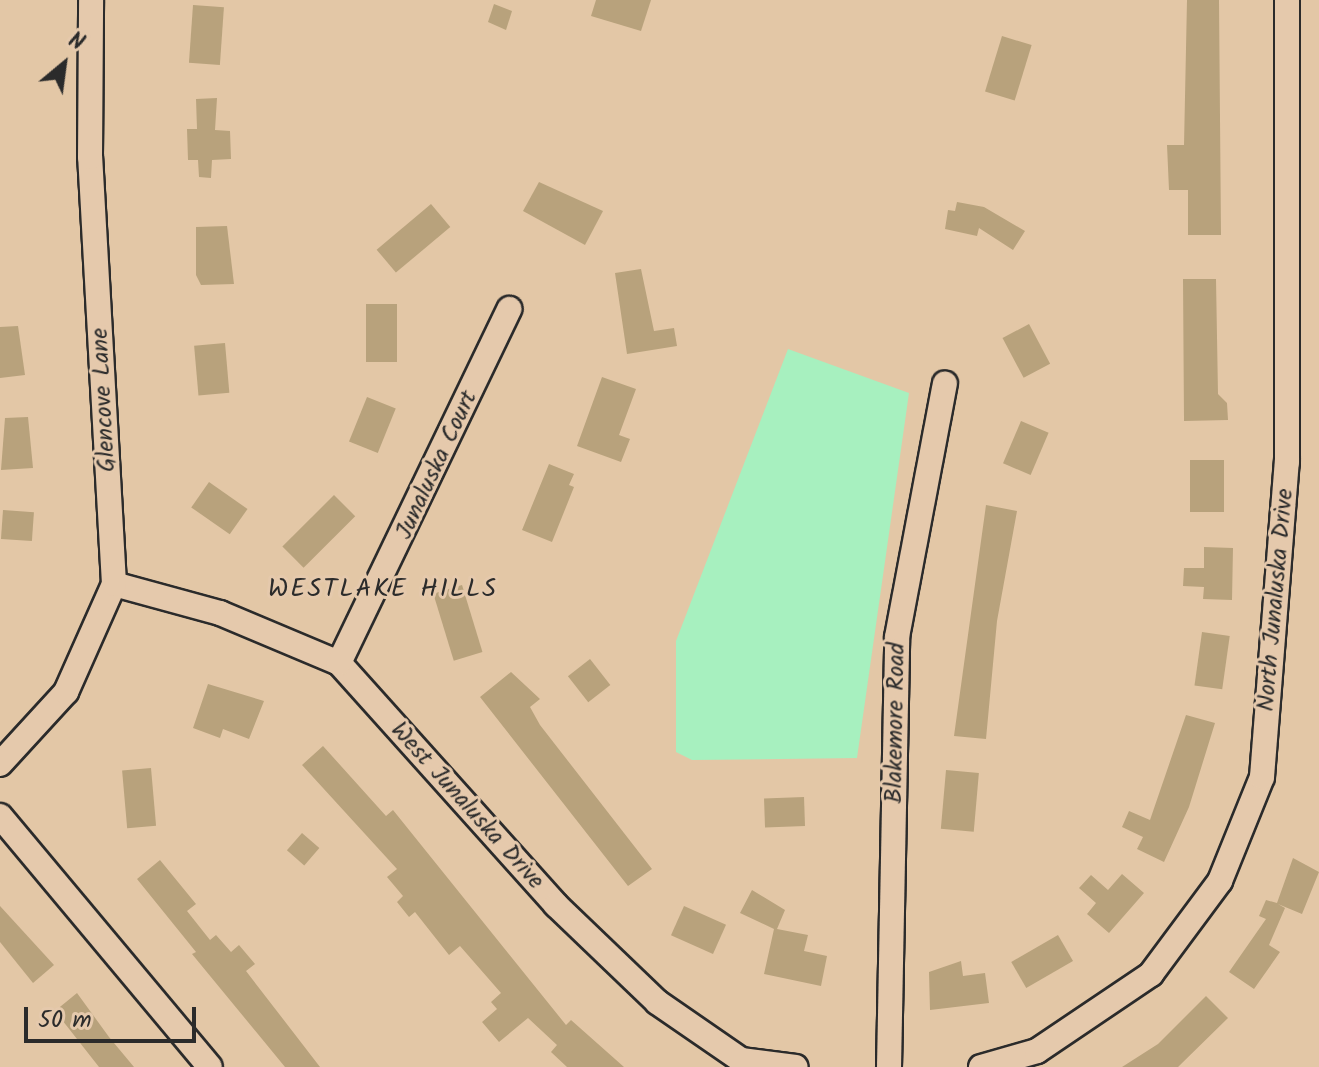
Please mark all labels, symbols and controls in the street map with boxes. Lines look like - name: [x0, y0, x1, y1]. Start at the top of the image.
- north arrow: [24, 24, 104, 104]
- text: N: [61, 24, 90, 61]
- street label: Glencove Lane: [86, 327, 122, 473]
- street label: Junaluska Court: [390, 386, 484, 544]
- street label: North Junaluska Drive: [1252, 487, 1300, 713]
- district label: WESTLAKE HILLS: [268, 574, 498, 606]
- street label: Blakemore Road: [880, 642, 912, 804]
- street label: West Junaluska Drive: [384, 716, 550, 896]
- scale bar: [28, 991, 200, 1041]
- text: 50 m: [38, 1001, 92, 1040]

